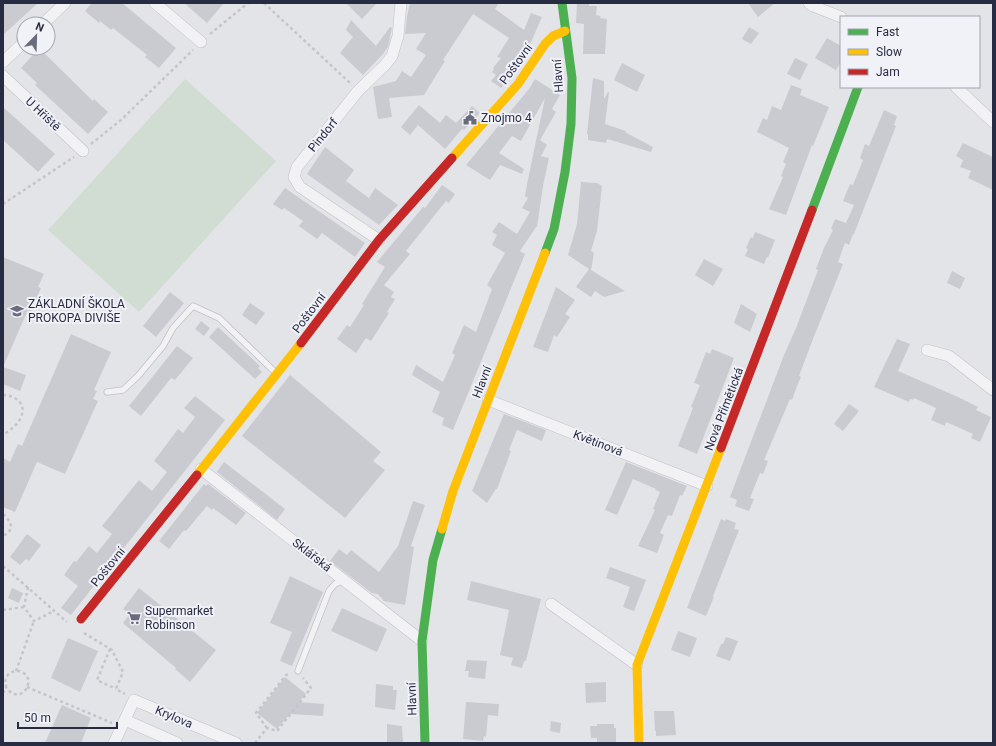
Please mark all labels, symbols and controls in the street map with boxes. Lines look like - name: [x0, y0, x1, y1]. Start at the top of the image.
- north arrow: [16, 16, 56, 56]
- legend: [840, 16, 980, 88]
- text: N: [34, 20, 46, 35]
- text: Fast: [876, 25, 899, 39]
- street label: Poštovní: [497, 40, 536, 87]
- text: Slow: [876, 45, 902, 59]
- street label: Hlavní: [550, 58, 566, 93]
- text: Jam: [876, 65, 900, 79]
- street label: U Hřiště: [23, 94, 63, 134]
- public building icon: Znojmo 4: [462, 110, 478, 126]
- place label: Znojmo 4: [481, 111, 532, 125]
- street label: Pindorf: [305, 115, 341, 155]
- street label: Poštovní: [289, 289, 329, 336]
- place label: ZÁKLADNÍ ŠKOLA PROKOPA DIVIŠE: [28, 296, 125, 325]
- school or university icon: ZÁKLADNÍ ŠKOLA PROKOPA DIVIŠE: [9, 303, 25, 319]
- street label: Hlavní: [469, 363, 495, 400]
- street label: Nová Přímětická: [702, 366, 746, 452]
- street label: Květinová: [571, 427, 625, 459]
- street label: Sklářská: [290, 535, 334, 575]
- street label: Poštovní: [88, 544, 129, 589]
- place label: Supermarket Robinson: [145, 604, 213, 632]
- supermarket icon: Supermarket Robinson: [126, 610, 142, 626]
- street label: Hlavní: [404, 681, 420, 716]
- street label: Krylova: [153, 703, 195, 731]
- scale bar: [18, 704, 117, 730]
- text: 50 m: [24, 711, 51, 725]

